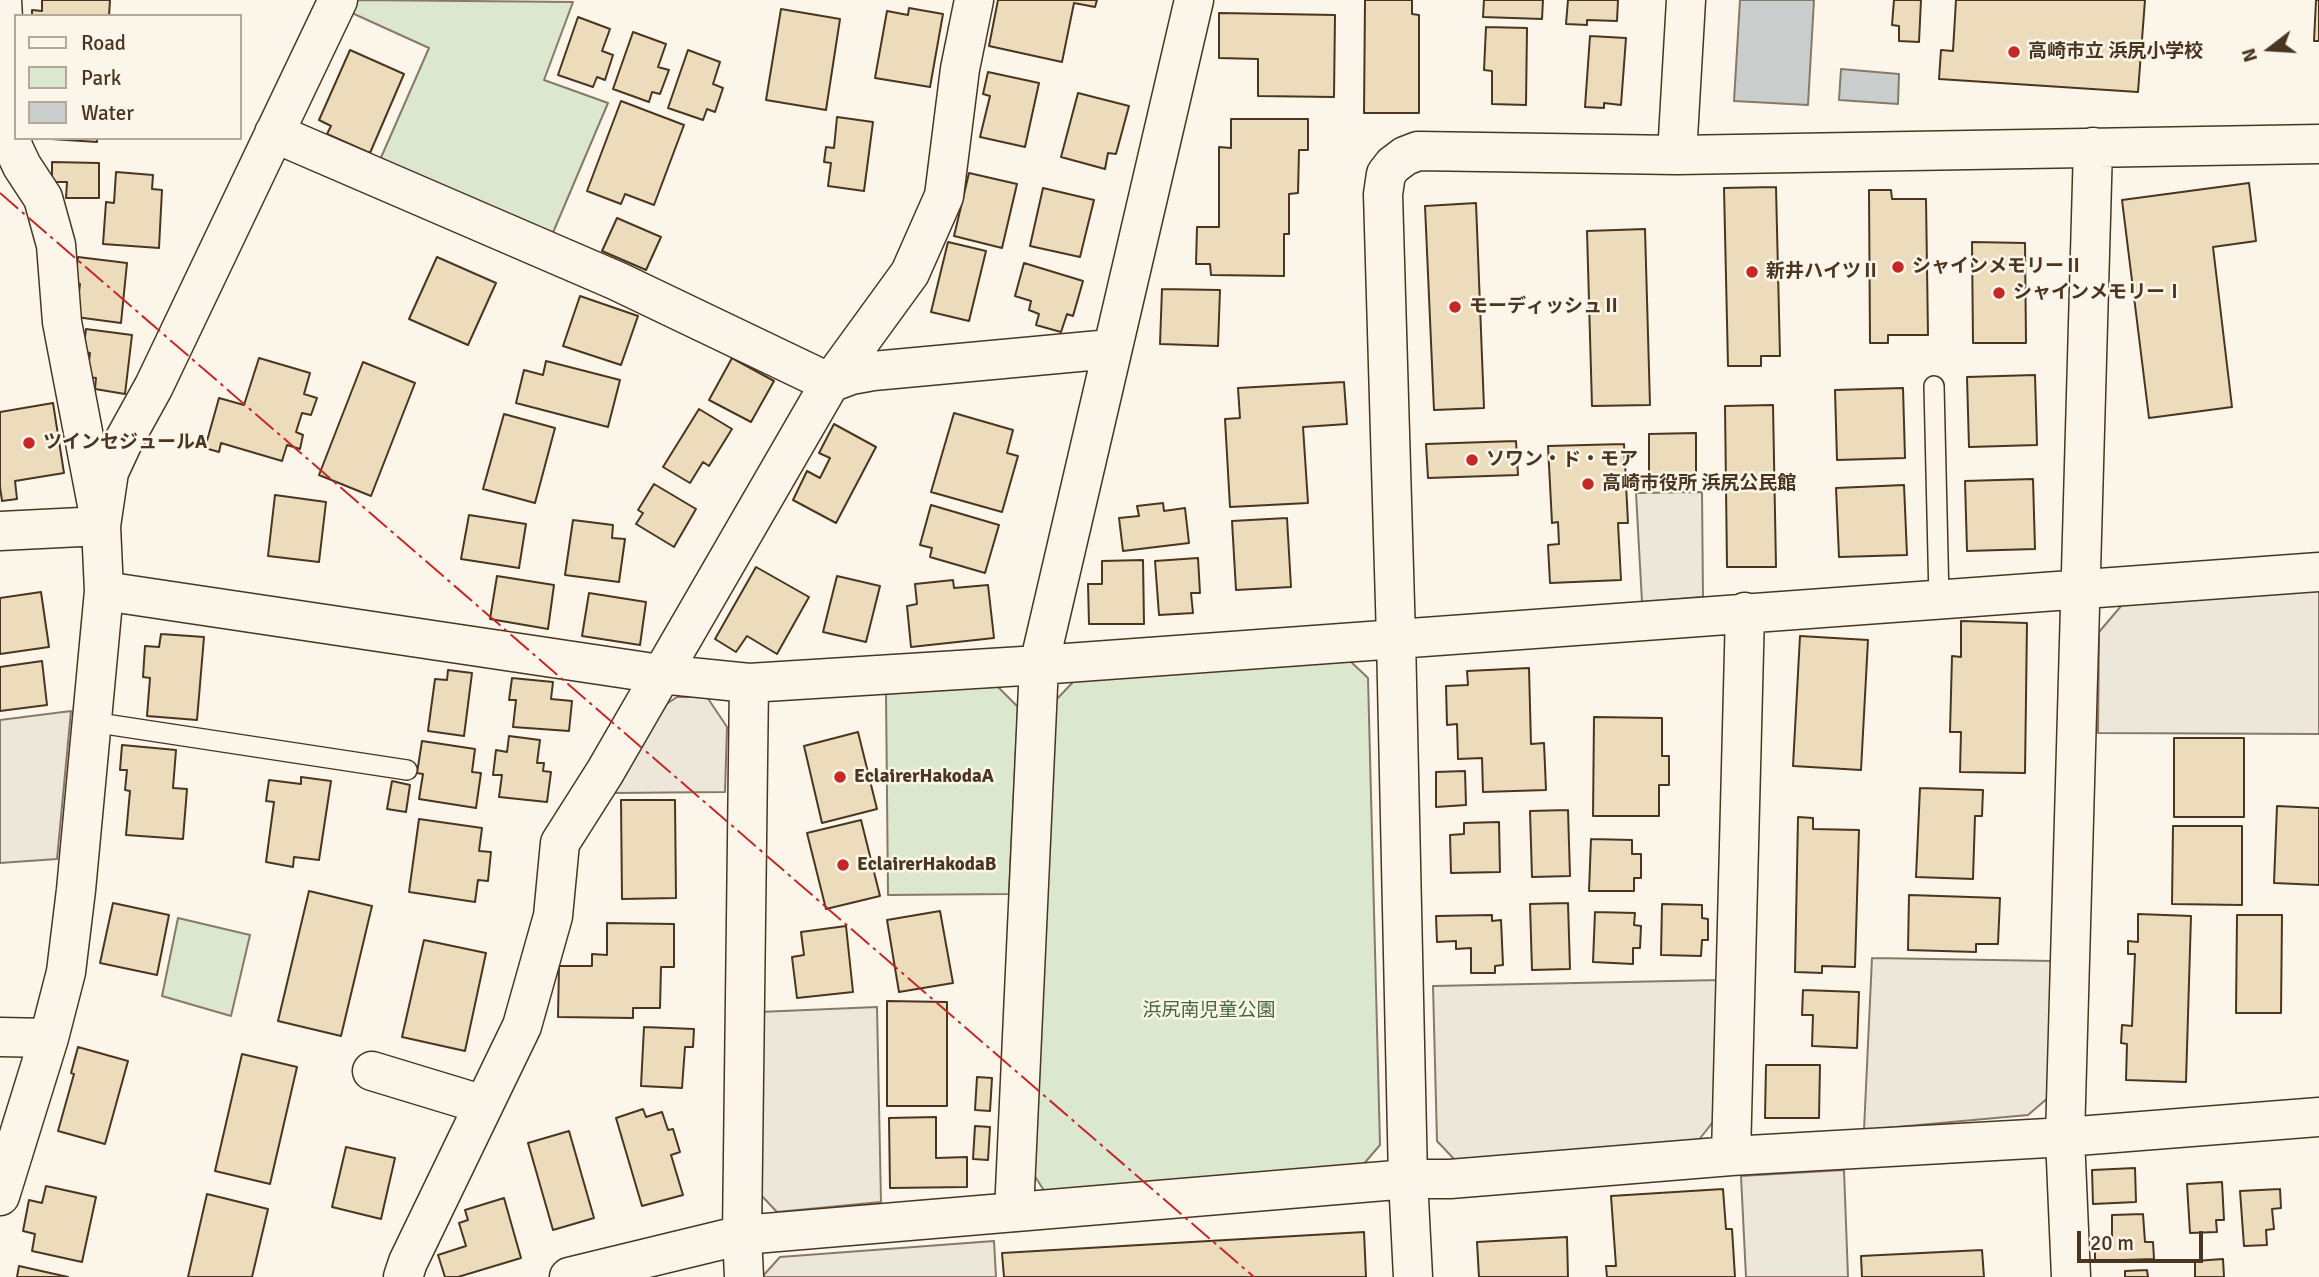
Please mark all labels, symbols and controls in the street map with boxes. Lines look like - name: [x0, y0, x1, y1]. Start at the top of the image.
- legend: [14, 14, 242, 140]
- north arrow: [2235, 14, 2305, 84]
- text: Road: [81, 30, 126, 56]
- place label: 高崎市立 浜尻小学校: [2028, 41, 2203, 63]
- marker: 高崎市立 浜尻小学校: [2006, 44, 2022, 60]
- text: N: [2237, 45, 2263, 65]
- text: Park: [81, 65, 121, 91]
- text: Water: [81, 100, 134, 126]
- place label: シャインメモリーⅡ: [1912, 256, 2083, 278]
- marker: シャインメモリーⅡ: [1890, 259, 1906, 275]
- place label: 新井ハイツⅡ: [1766, 261, 1880, 283]
- marker: 新井ハイツⅡ: [1744, 264, 1760, 280]
- place label: シャインメモリーⅠ: [2013, 282, 2184, 304]
- marker: シャインメモリーⅠ: [1991, 285, 2007, 301]
- place label: モーディッシュⅡ: [1469, 296, 1621, 318]
- marker: モーディッシュⅡ: [1447, 299, 1463, 315]
- place label: ツインセジュールA: [43, 432, 207, 454]
- marker: ツインセジュールA: [21, 435, 37, 451]
- place label: ソワン・ド・モア: [1486, 449, 1638, 471]
- marker: ソワン・ド・モア: [1464, 452, 1480, 468]
- place label: 高崎市役所 浜尻公民館: [1602, 473, 1796, 495]
- marker: 高崎市役所 浜尻公民館: [1580, 476, 1596, 492]
- place label: EclairerHakodaA: [854, 766, 994, 788]
- marker: EclairerHakodaA: [832, 769, 848, 785]
- place label: EclairerHakodaB: [857, 854, 996, 876]
- marker: EclairerHakodaB: [835, 857, 851, 873]
- park label: 浜尻南児童公園: [1143, 1000, 1275, 1022]
- scale bar: [2081, 1218, 2207, 1262]
- text: 20 m: [2090, 1230, 2134, 1256]

